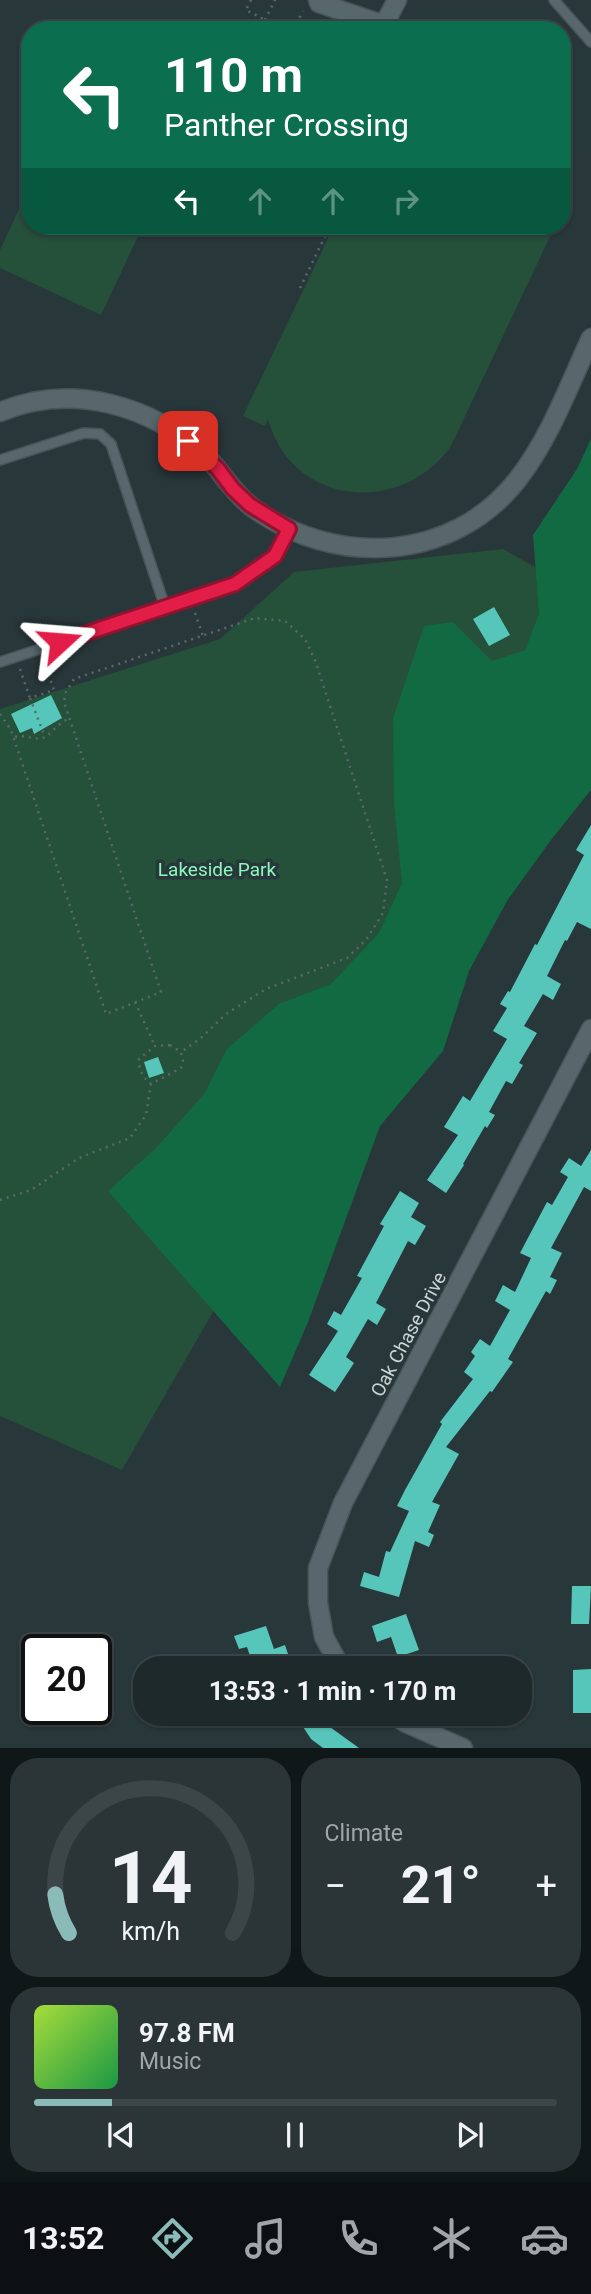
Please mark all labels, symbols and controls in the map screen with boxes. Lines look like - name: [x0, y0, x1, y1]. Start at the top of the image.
- text: 110 m: [164, 47, 303, 104]
- icon: left: [49, 49, 140, 140]
- text: Panther Crossing: [164, 106, 409, 144]
- icon: left: [168, 182, 206, 220]
- icon: ahead: [241, 182, 279, 220]
- icon: ahead: [314, 182, 352, 220]
- icon: right: [387, 182, 425, 220]
- pin: [158, 411, 218, 471]
- icon: arrive: [169, 422, 207, 460]
- position arrow: [23, 605, 97, 679]
- park label: Lakeside Park: [158, 858, 277, 881]
- street label: Oak Chase Drive: [366, 1268, 451, 1401]
- speed limit sign: 20: [21, 1634, 112, 1725]
- text: 13:53 · 1 min · 170 m: [209, 1676, 456, 1706]
- text: Climate: [325, 1820, 403, 1847]
- text: 14: [108, 1836, 192, 1922]
- text: 21°: [401, 1855, 481, 1916]
- text: −: [325, 1864, 346, 1908]
- text: +: [535, 1864, 557, 1908]
- text: km/h: [121, 1917, 180, 1946]
- text: 97.8 FM: [139, 2018, 235, 2048]
- text: Music: [139, 2048, 201, 2075]
- icon: previous: [102, 2116, 140, 2154]
- icon: pause: [276, 2116, 314, 2154]
- icon: next: [451, 2116, 489, 2154]
- icon: directions: [148, 2214, 197, 2263]
- icon: music: [241, 2214, 290, 2263]
- icon: phone: [334, 2214, 383, 2263]
- icon: climate: [427, 2214, 476, 2263]
- icon: car: [520, 2214, 569, 2263]
- text: 13:52: [22, 2219, 104, 2257]

